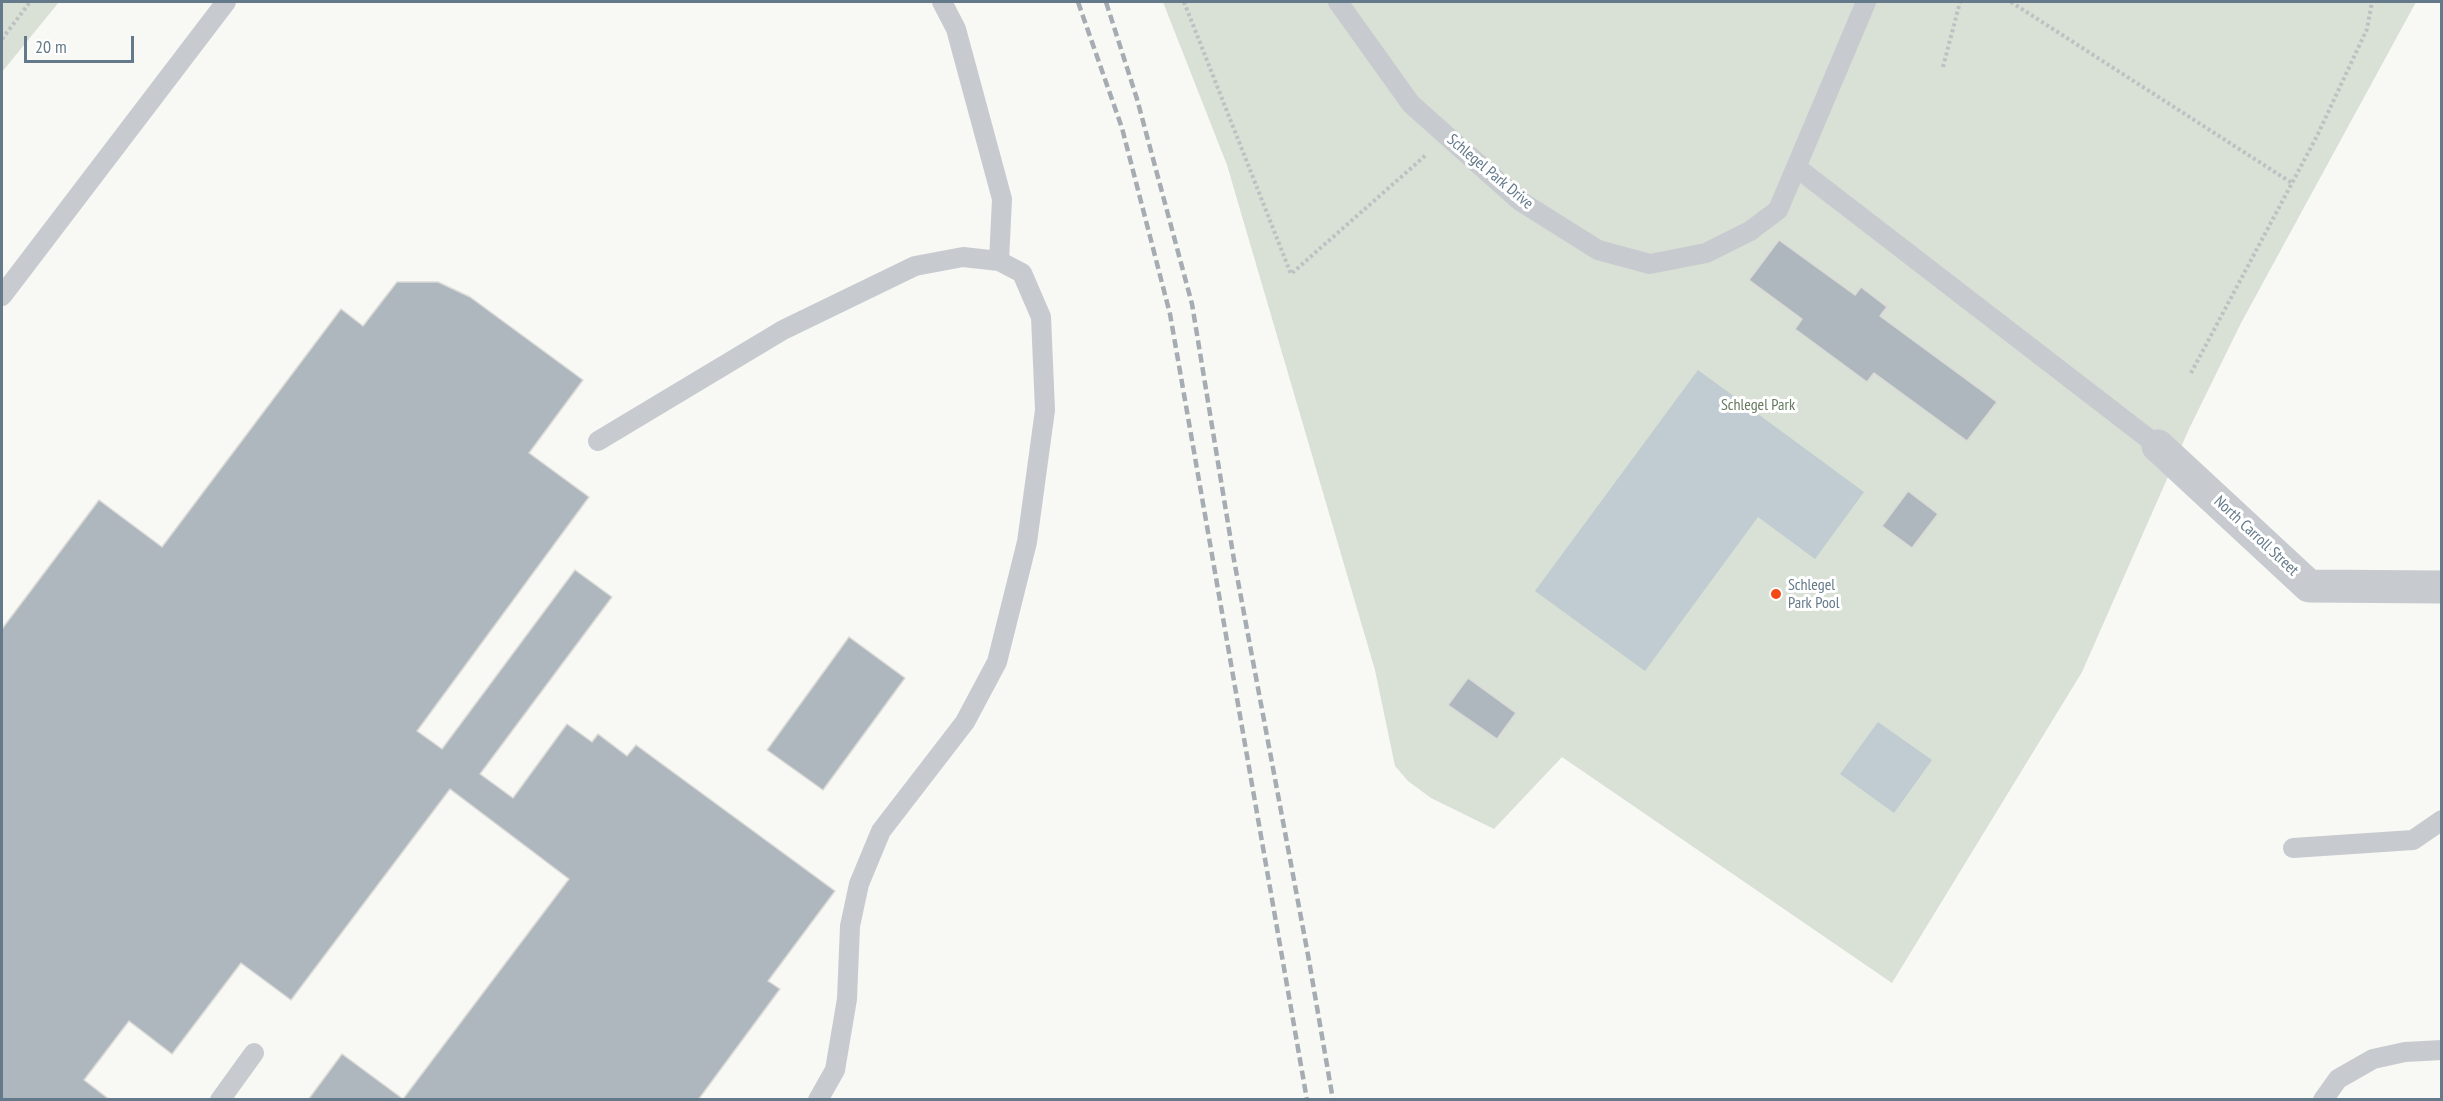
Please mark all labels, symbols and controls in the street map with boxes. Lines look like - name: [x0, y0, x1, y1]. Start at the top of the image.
- scale bar: [27, 24, 136, 62]
- text: 20 m: [35, 35, 67, 58]
- street label: Schlegel Park Drive: [1443, 130, 1537, 214]
- park label: Schlegel Park: [1721, 395, 1795, 415]
- street label: North Carroll Street: [2210, 492, 2302, 580]
- place label: Schlegel Park Pool: [1788, 575, 1839, 613]
- marker: Schlegel Park Pool: [1769, 587, 1783, 601]

